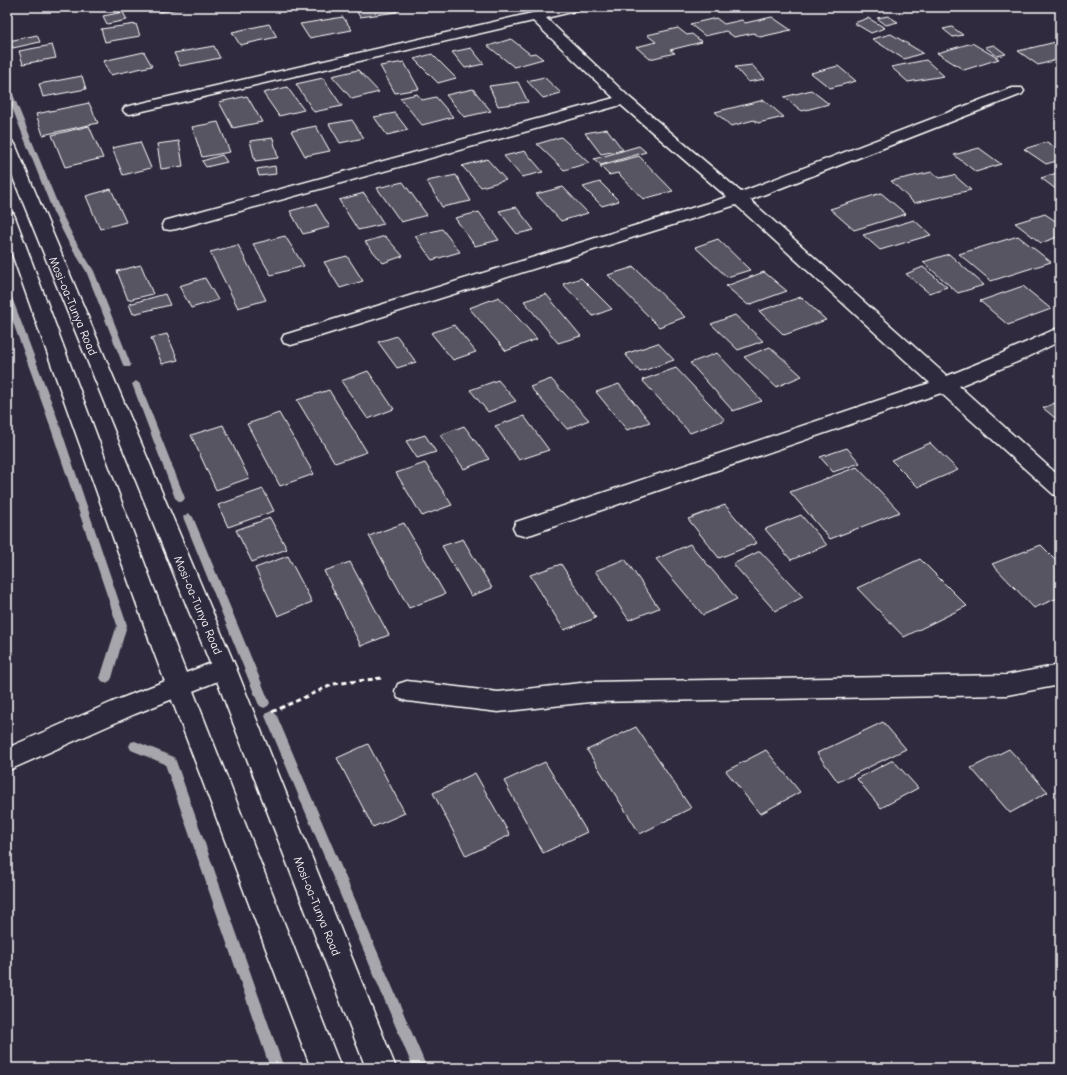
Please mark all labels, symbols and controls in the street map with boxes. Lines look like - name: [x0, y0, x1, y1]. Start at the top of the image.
- street label: Mosi-oa-Tunya Road: [46, 255, 100, 357]
- street label: Mosi-oa-Tunya Road: [171, 554, 225, 656]
- street label: Mosi-oa-Tunya Road: [291, 854, 343, 958]

